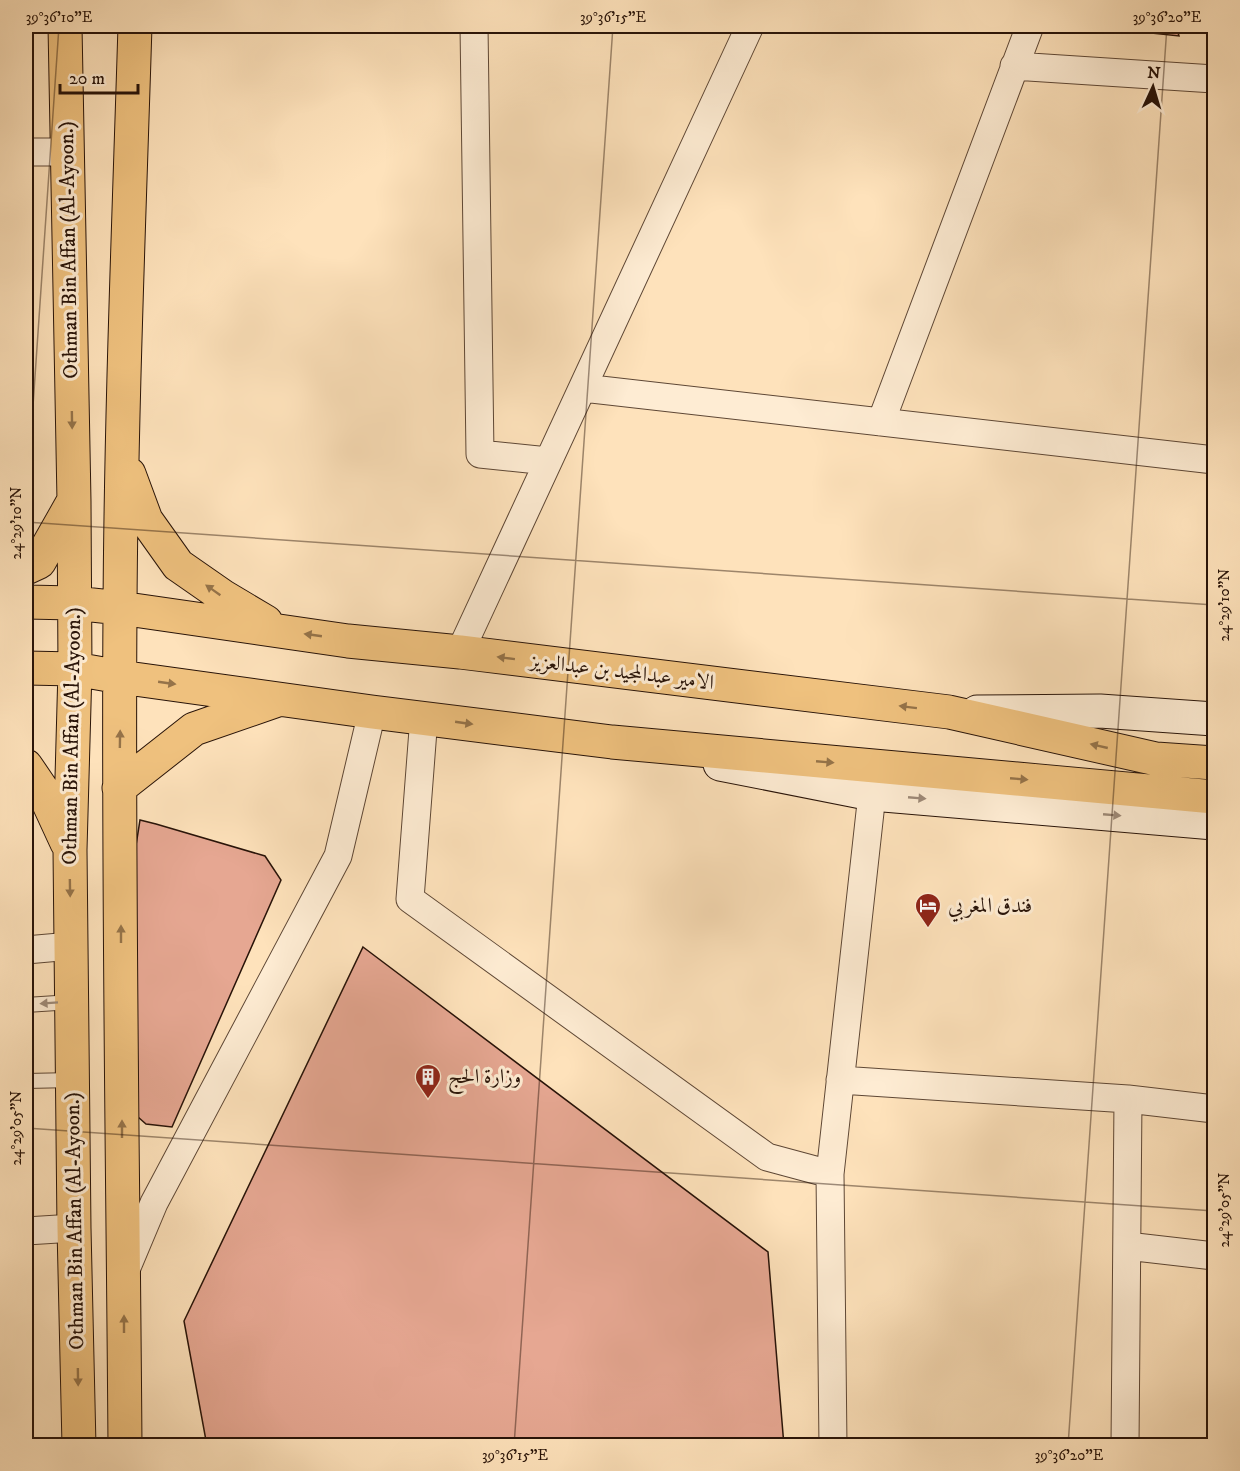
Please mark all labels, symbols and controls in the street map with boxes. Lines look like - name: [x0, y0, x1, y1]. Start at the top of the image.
- text: 39°36'10"E: [26, 8, 93, 27]
- text: 39°36'15"E: [580, 8, 646, 27]
- text: 39°36'20"E: [1133, 8, 1202, 27]
- scale bar: [60, 57, 138, 95]
- north arrow: [1123, 57, 1183, 117]
- text: N: [1147, 63, 1161, 83]
- text: 20 m: [69, 68, 105, 90]
- street label: Othman Bin Affan (Al-Ayoon.): [54, 121, 84, 379]
- one-way arrow: [68, 410, 77, 429]
- text: 24°29'10"N: [7, 487, 26, 559]
- text: 24°29'10"N: [1215, 569, 1234, 641]
- one-way arrow: [205, 584, 221, 596]
- street label: Othman Bin Affan (Al-Ayoon.): [57, 607, 87, 865]
- one-way arrow: [303, 631, 322, 640]
- street label: الامير عبدالمجيد بن عبدالعزيز: [527, 648, 715, 696]
- one-way arrow: [497, 653, 516, 663]
- one-way arrow: [158, 679, 177, 688]
- one-way arrow: [899, 702, 918, 712]
- one-way arrow: [455, 718, 474, 727]
- one-way arrow: [115, 730, 125, 749]
- one-way arrow: [1090, 740, 1108, 750]
- one-way arrow: [816, 757, 835, 767]
- one-way arrow: [1010, 774, 1029, 784]
- one-way arrow: [908, 793, 927, 803]
- one-way arrow: [1102, 810, 1121, 820]
- one-way arrow: [65, 878, 75, 897]
- hotel icon: فندق المغربي: [913, 891, 943, 929]
- place label: فندق المغربي: [948, 893, 1032, 922]
- one-way arrow: [116, 925, 125, 944]
- one-way arrow: [39, 999, 58, 1008]
- building icon: وزارة الحج: [413, 1062, 443, 1100]
- place label: وزارة الحج: [448, 1064, 521, 1095]
- text: 24°29'05"N: [7, 1091, 26, 1165]
- street label: Othman Bin Affan (Al-Ayoon.): [60, 1092, 90, 1350]
- one-way arrow: [117, 1120, 127, 1139]
- text: 24°29'05"N: [1215, 1173, 1234, 1247]
- one-way arrow: [119, 1315, 129, 1334]
- one-way arrow: [73, 1367, 82, 1386]
- text: 39°36'15"E: [482, 1446, 548, 1465]
- text: 39°36'20"E: [1035, 1446, 1104, 1465]

